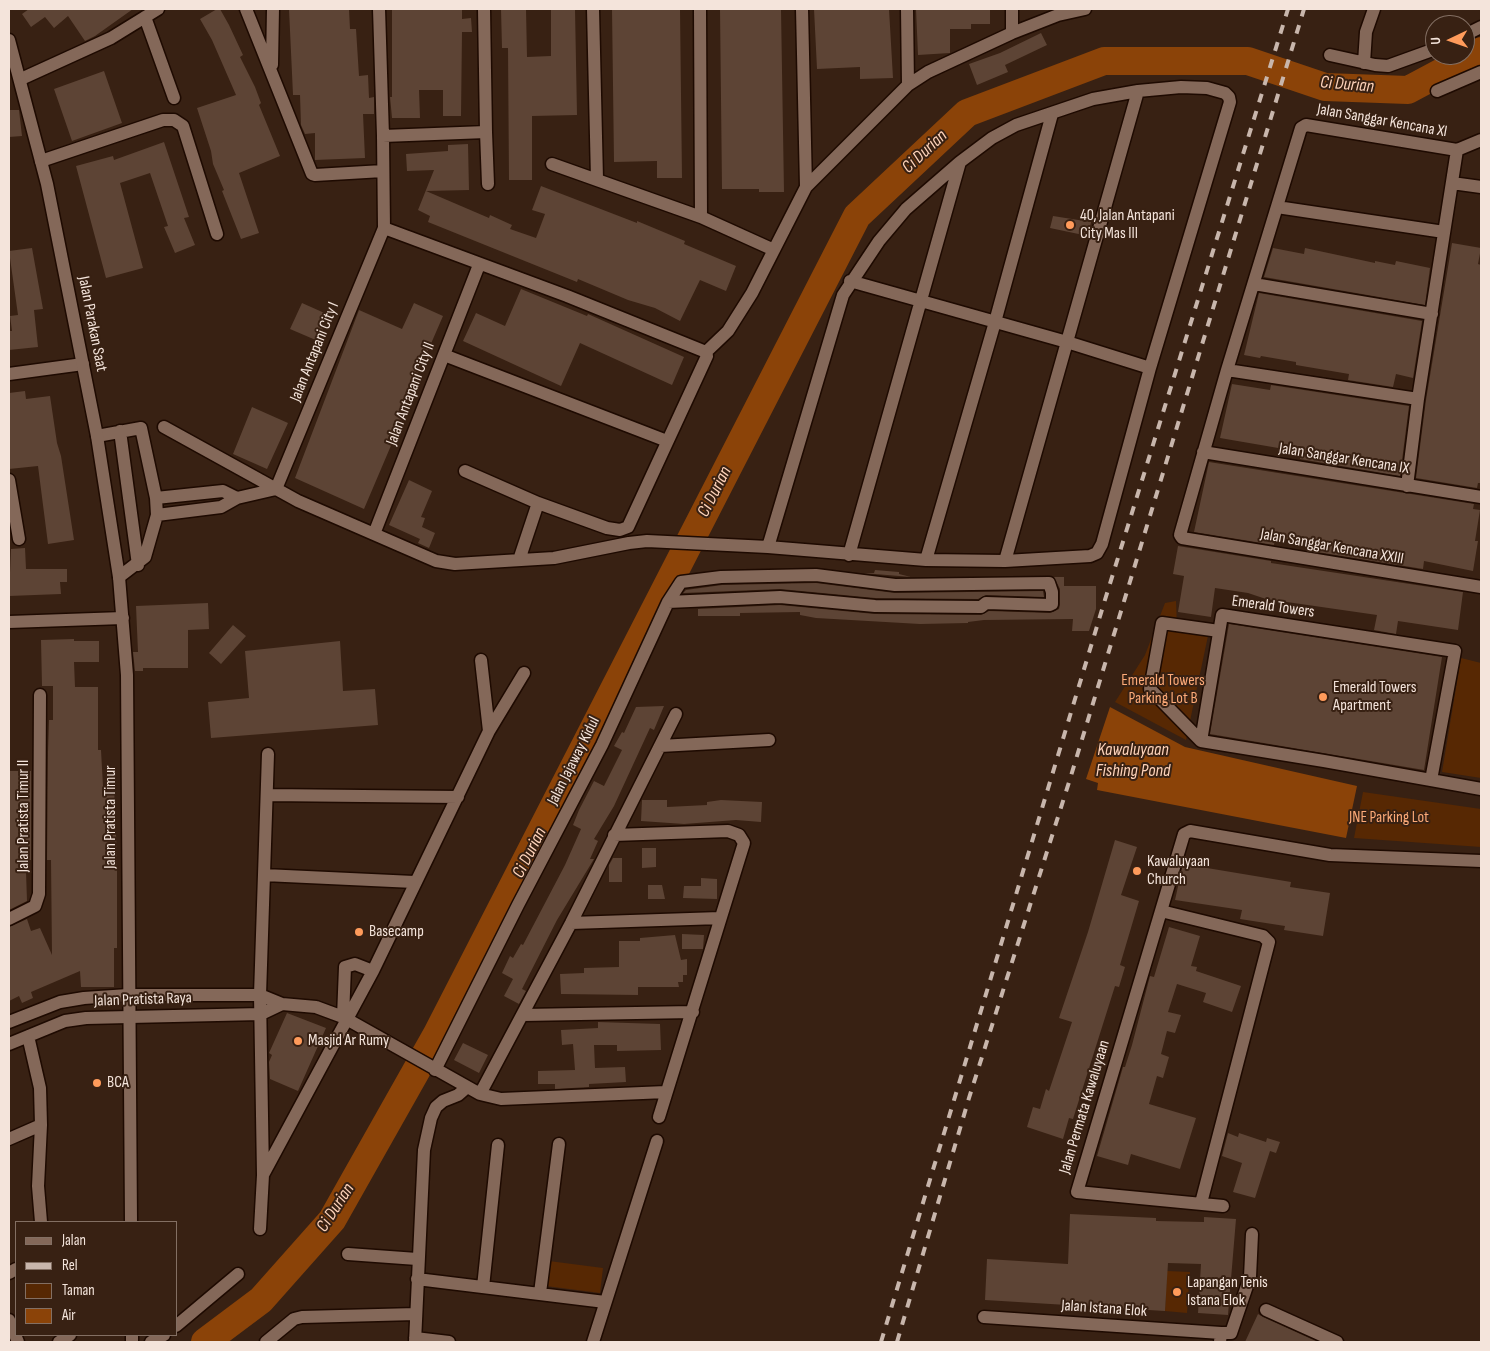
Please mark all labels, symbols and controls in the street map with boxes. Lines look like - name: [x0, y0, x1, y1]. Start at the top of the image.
- north arrow: [1425, 15, 1475, 65]
- text: U: [1427, 37, 1444, 45]
- water label: Ci Durian: [1319, 72, 1375, 98]
- street label: Jalan Sanggar Kencana XI: [1315, 100, 1449, 142]
- water label: Ci Durian: [898, 126, 952, 178]
- place label: 40, Jalan Antapani City Mas III: [1080, 206, 1175, 244]
- marker: 40, Jalan Antapani City Mas III: [1064, 219, 1076, 231]
- street label: Jalan Parakan Saat: [73, 275, 111, 373]
- street label: Jalan Antapani City I: [286, 299, 344, 405]
- street label: Jalan Antapani City II: [383, 340, 439, 448]
- street label: Jalan Sanggar Kencana IX: [1277, 439, 1411, 479]
- water label: Ci Durian: [693, 463, 737, 521]
- street label: Jalan Sanggar Kencana XXIII: [1259, 525, 1405, 569]
- street label: Emerald Towers: [1230, 592, 1316, 622]
- park label: Emerald Towers Parking Lot B: [1121, 671, 1205, 709]
- place label: Emerald Towers Apartment: [1333, 678, 1416, 716]
- marker: Emerald Towers Apartment: [1317, 691, 1329, 703]
- street label: Jalan Jajaway Kidul: [544, 714, 604, 808]
- water label: Kawaluyaan Fishing Pond: [1096, 739, 1170, 782]
- street label: Jalan Pratista Timur II: [14, 760, 34, 872]
- street label: Jalan Pratista Timur: [101, 765, 121, 869]
- park label: JNE Parking Lot: [1349, 808, 1429, 828]
- water label: Ci Durian: [508, 824, 552, 882]
- place label: Kawaluyaan Church: [1147, 852, 1210, 890]
- marker: Kawaluyaan Church: [1131, 865, 1143, 877]
- place label: Basecamp: [369, 922, 424, 942]
- marker: Basecamp: [353, 926, 365, 938]
- street label: Jalan Pratista Raya: [94, 989, 192, 1011]
- place label: Masjid Ar Rumy: [308, 1031, 389, 1051]
- marker: Masjid Ar Rumy: [292, 1035, 304, 1047]
- street label: Jalan Permata Kawaluyaan: [1056, 1038, 1114, 1176]
- place label: BCA: [107, 1073, 129, 1093]
- marker: BCA: [91, 1077, 103, 1089]
- water label: Ci Durian: [312, 1180, 360, 1236]
- legend: [15, 1221, 178, 1336]
- text: Jalan: [62, 1231, 86, 1250]
- text: Rel: [62, 1256, 78, 1275]
- place label: Lapangan Tenis Istana Elok: [1187, 1273, 1268, 1311]
- text: Taman: [62, 1281, 95, 1300]
- marker: Lapangan Tenis Istana Elok: [1171, 1286, 1183, 1298]
- street label: Jalan Istana Elok: [1061, 1296, 1147, 1322]
- text: Air: [62, 1306, 76, 1325]

